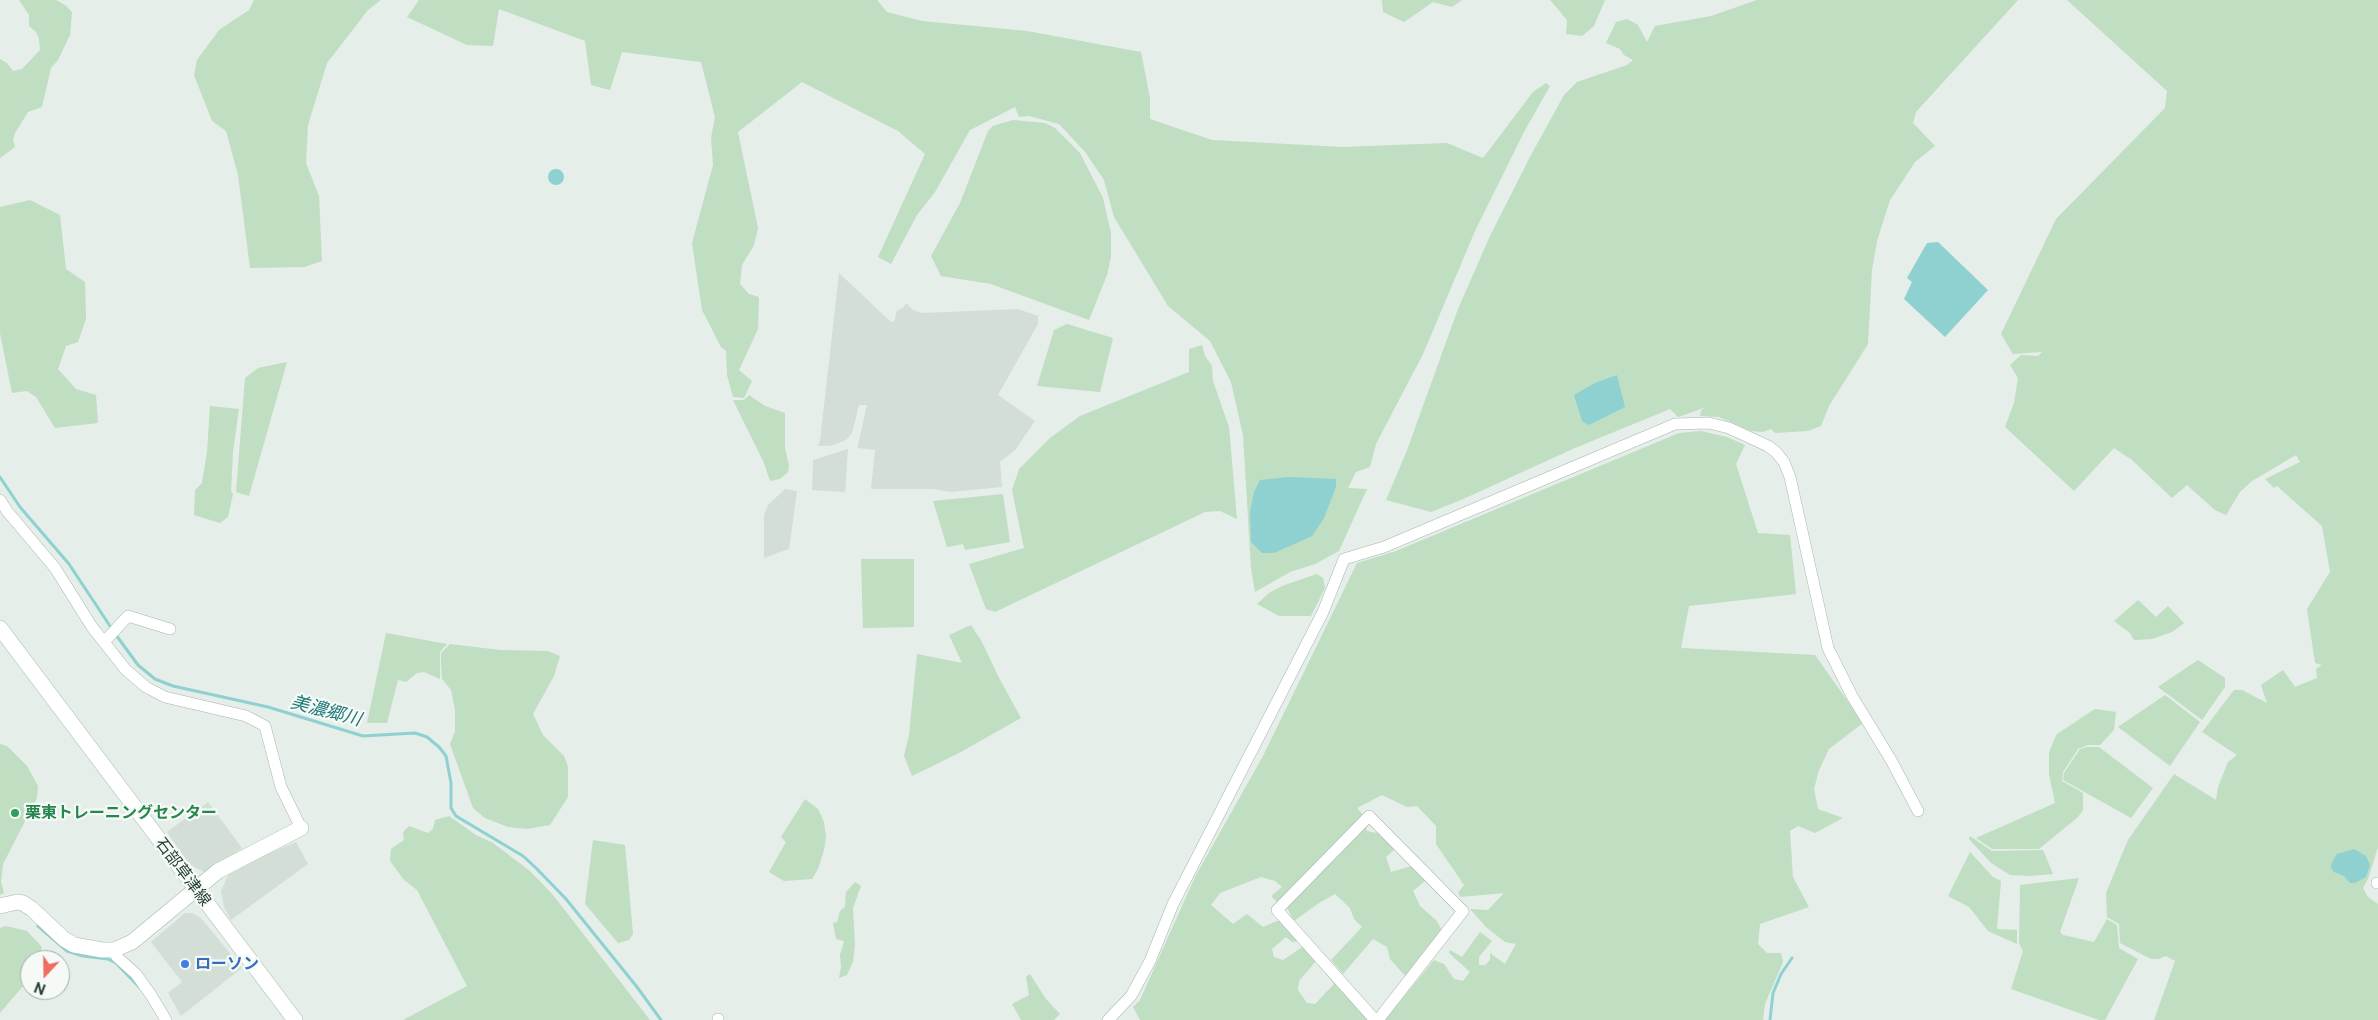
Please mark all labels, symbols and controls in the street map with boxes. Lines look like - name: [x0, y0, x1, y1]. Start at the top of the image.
- water label: 美濃郷川: [288, 691, 364, 731]
- place label: 栗東トレーニングセンター: [25, 803, 217, 823]
- marker: 栗東トレーニングセンター: [9, 807, 21, 819]
- street label: 石部草津線: [151, 834, 215, 910]
- north arrow: [20, 950, 70, 1000]
- place label: ローソン: [195, 954, 259, 974]
- marker: ローソン: [179, 958, 191, 970]
- text: N: [32, 979, 48, 998]

